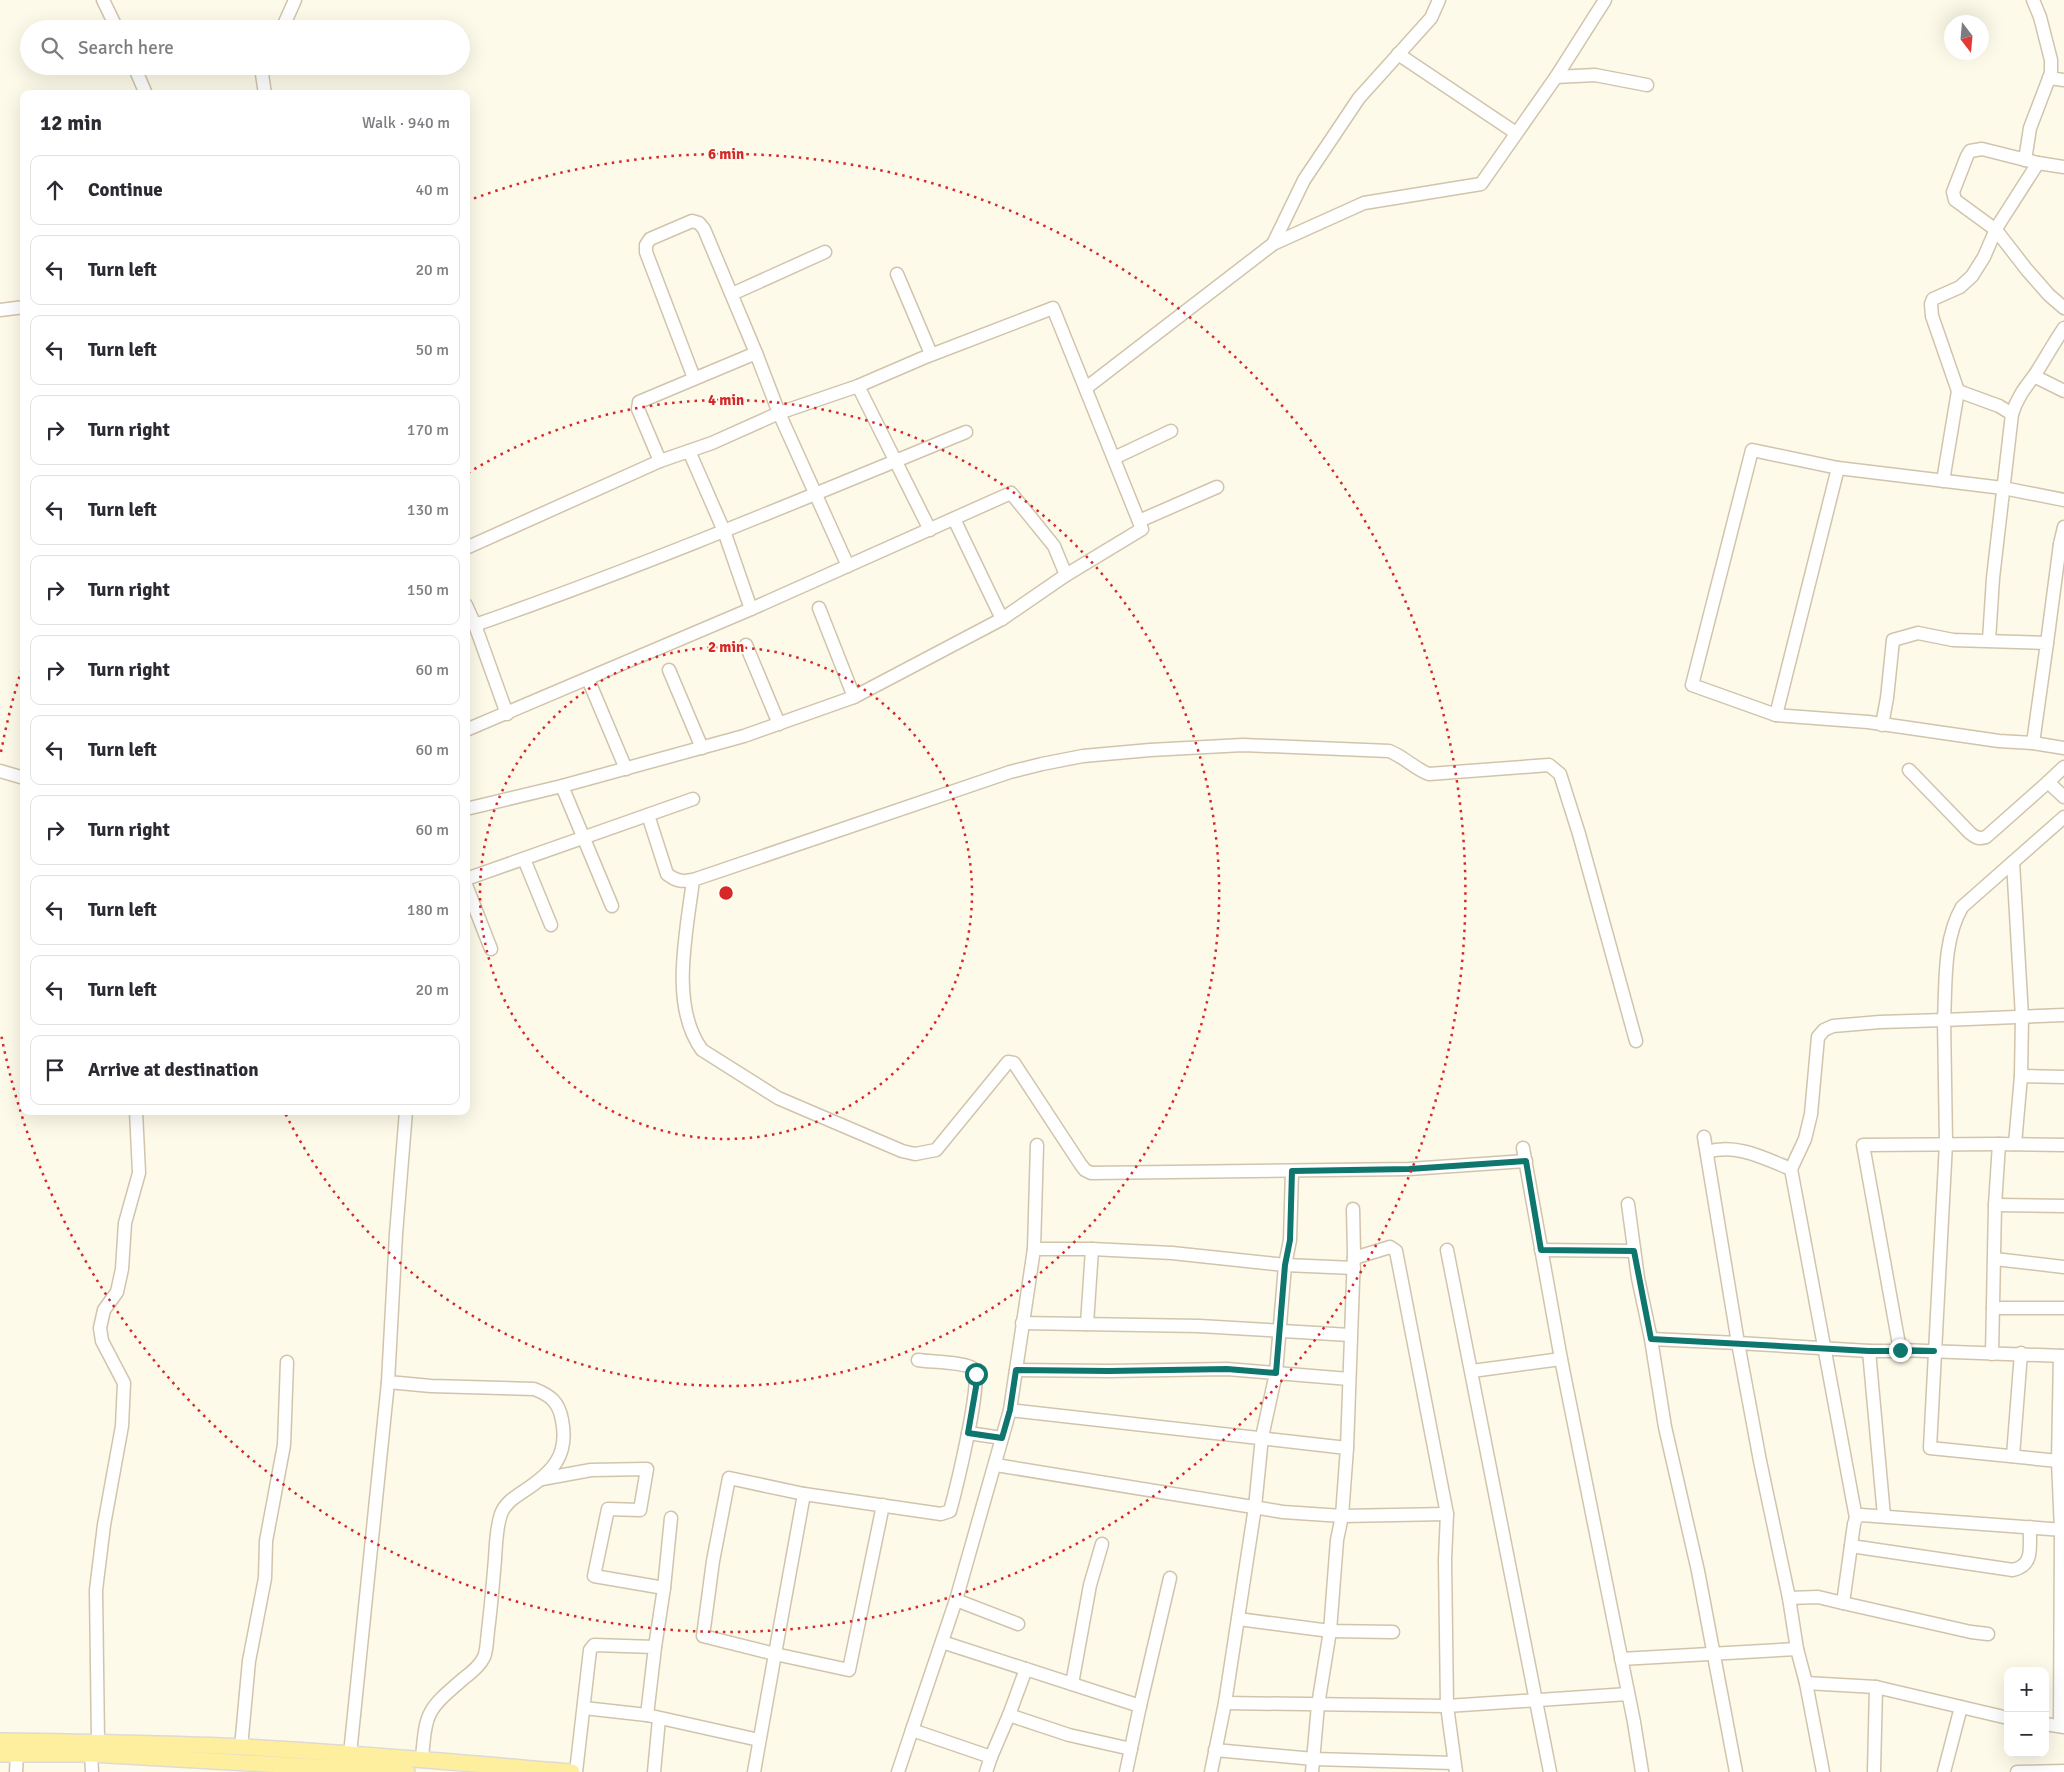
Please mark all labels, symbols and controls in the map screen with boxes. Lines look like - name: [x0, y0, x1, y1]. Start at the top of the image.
- north arrow: [1944, 15, 1989, 60]
- search box: [20, 20, 470, 75]
- icon: search: [38, 34, 66, 62]
- text: Search here: [78, 36, 174, 60]
- text: 12 min: [40, 110, 102, 136]
- text: Walk · 940 m: [362, 113, 450, 133]
- text: 6 min: [708, 145, 744, 163]
- icon: ahead: [41, 176, 69, 204]
- text: Continue: [88, 178, 163, 202]
- text: 40 m: [415, 180, 449, 200]
- icon: left: [41, 256, 69, 284]
- text: Turn left: [88, 258, 157, 282]
- text: 20 m: [415, 260, 449, 280]
- icon: left: [41, 336, 69, 364]
- text: Turn left: [88, 338, 157, 362]
- text: 50 m: [415, 340, 449, 360]
- text: 4 min: [708, 391, 744, 409]
- icon: right: [41, 416, 69, 444]
- text: Turn right: [88, 418, 170, 442]
- text: 170 m: [407, 420, 449, 440]
- icon: left: [41, 496, 69, 524]
- text: Turn left: [88, 498, 157, 522]
- text: 130 m: [407, 500, 449, 520]
- icon: right: [41, 576, 69, 604]
- text: Turn right: [88, 578, 170, 602]
- text: 150 m: [407, 580, 449, 600]
- text: 2 min: [708, 638, 744, 656]
- icon: right: [41, 656, 69, 684]
- text: Turn right: [88, 658, 170, 682]
- text: 60 m: [415, 660, 449, 680]
- icon: left: [41, 736, 69, 764]
- text: Turn left: [88, 738, 157, 762]
- text: 60 m: [415, 740, 449, 760]
- icon: right: [41, 816, 69, 844]
- text: Turn right: [88, 818, 170, 842]
- text: 60 m: [415, 820, 449, 840]
- centre of rings: [717, 884, 735, 902]
- icon: left: [41, 896, 69, 924]
- text: Turn left: [88, 898, 157, 922]
- text: 180 m: [407, 900, 449, 920]
- icon: left: [41, 976, 69, 1004]
- text: Turn left: [88, 978, 157, 1002]
- text: 20 m: [415, 980, 449, 1000]
- icon: arrive: [41, 1056, 69, 1084]
- text: Arrive at destination: [88, 1058, 259, 1082]
- route end: [1889, 1339, 1912, 1362]
- route start: [965, 1363, 988, 1386]
- map controls: [2004, 1667, 2049, 1757]
- button: +: [2004, 1667, 2049, 1712]
- button: −: [2004, 1712, 2049, 1757]

